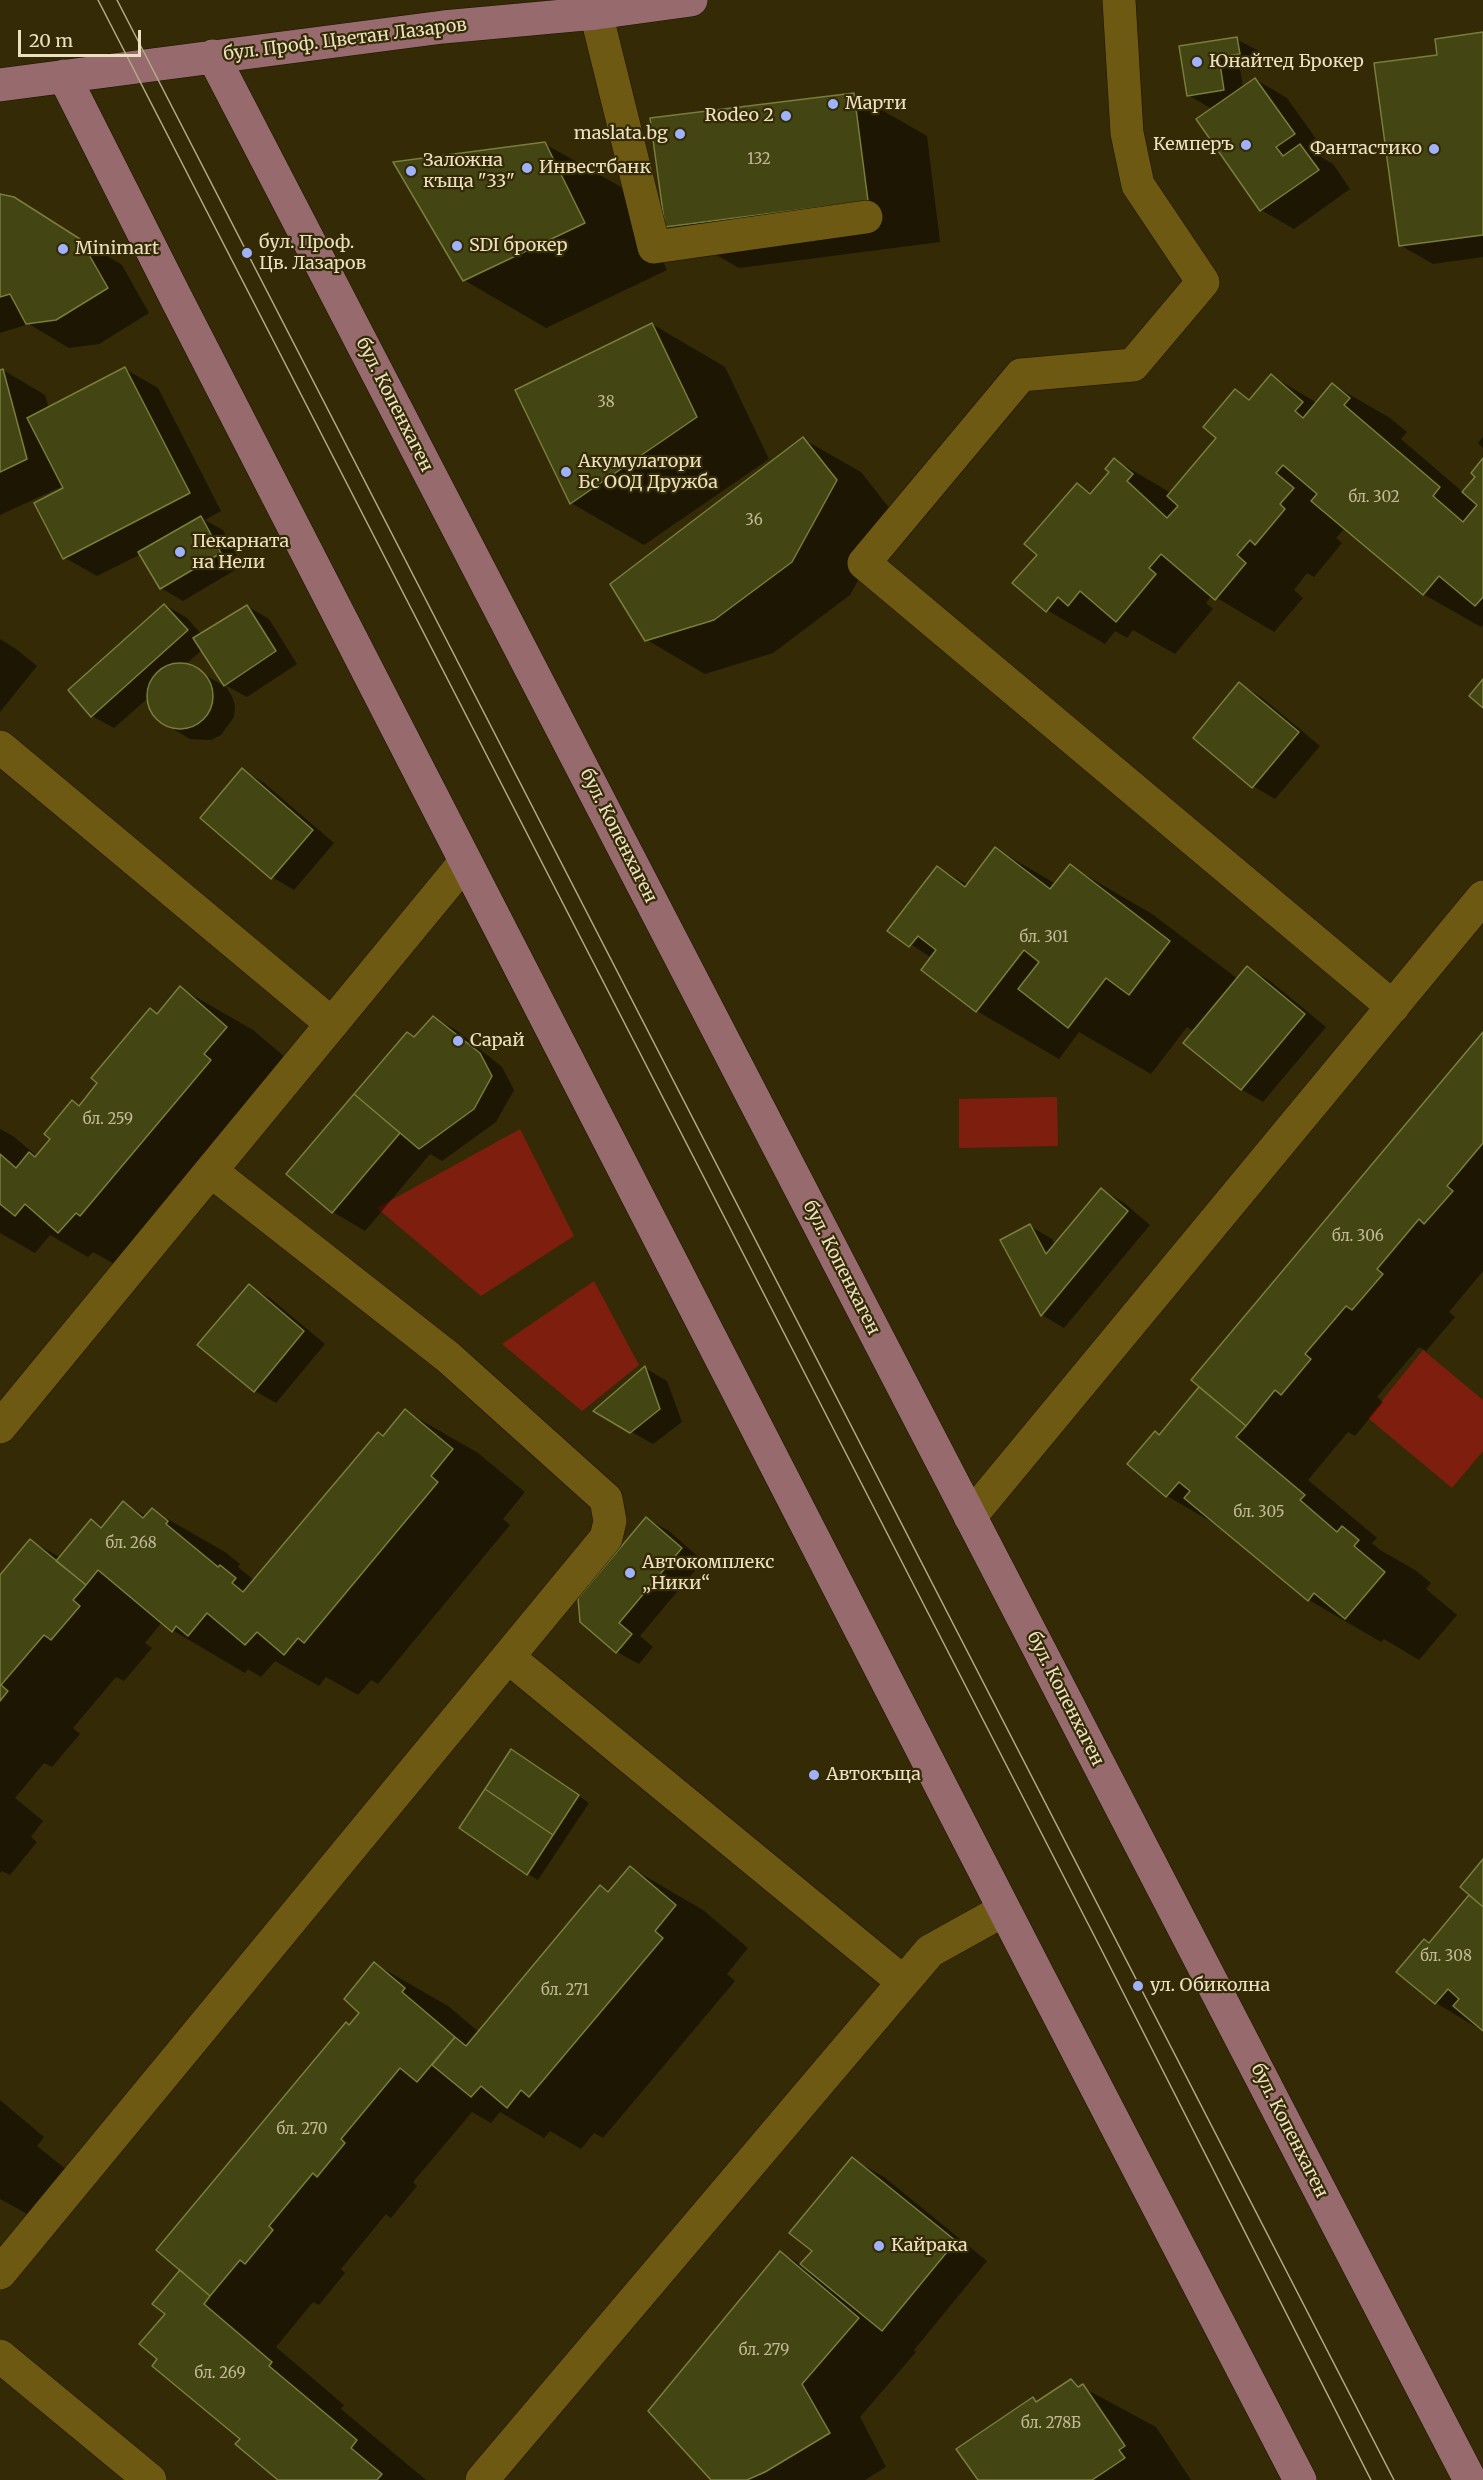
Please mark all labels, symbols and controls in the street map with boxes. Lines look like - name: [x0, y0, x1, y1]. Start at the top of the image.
- street label: бул. Проф. Цветан Лазаров: [222, 14, 468, 66]
- scale bar: [21, 18, 144, 56]
- text: 20 m: [29, 29, 73, 52]
- place label: Юнайтед Брокер: [1209, 51, 1364, 73]
- marker: Юнайтед Брокер: [1190, 55, 1204, 69]
- place label: Марти: [845, 93, 907, 115]
- marker: Марти: [826, 97, 840, 111]
- place label: Rodeo 2: [705, 105, 774, 127]
- marker: Rodeo 2: [779, 109, 793, 123]
- place label: maslata.bg: [574, 123, 668, 145]
- marker: maslata.bg: [673, 127, 687, 141]
- place label: Кемперъ: [1153, 134, 1234, 156]
- marker: Кемперъ: [1239, 138, 1253, 152]
- place label: Фантастико: [1310, 138, 1422, 160]
- marker: Фантастико: [1427, 142, 1441, 156]
- place label: Заложна къща "33": [423, 150, 515, 192]
- house number: 132: [747, 151, 771, 169]
- place label: Инвестбанк: [539, 157, 651, 179]
- marker: Инвестбанк: [520, 161, 534, 175]
- marker: Заложна къща "33": [404, 164, 418, 178]
- place label: бул. Проф. Цв. Лазаров: [259, 232, 366, 274]
- place label: SDI брокер: [469, 235, 567, 257]
- place label: Minimart: [75, 238, 159, 260]
- marker: SDI брокер: [450, 239, 464, 253]
- marker: Minimart: [56, 242, 70, 256]
- marker: бул. Проф. Цв. Лазаров: [240, 246, 254, 260]
- street label: бул. Копенхаген: [351, 334, 437, 476]
- house number: 38: [597, 394, 615, 412]
- place label: Акумулатори Бс ООД Дружба: [578, 451, 718, 494]
- marker: Акумулатори Бс ООД Дружба: [559, 465, 573, 479]
- house number: бл. 302: [1348, 489, 1400, 507]
- house number: 36: [745, 512, 763, 530]
- place label: Пекарната на Нели: [192, 531, 289, 574]
- marker: Пекарната на Нели: [173, 545, 187, 559]
- street label: бул. Копенхаген: [575, 765, 661, 907]
- house number: бл. 301: [1020, 929, 1068, 947]
- place label: Сарай: [470, 1030, 525, 1052]
- marker: Сарай: [451, 1034, 465, 1048]
- house number: бл. 259: [83, 1111, 133, 1129]
- street label: бул. Копенхаген: [798, 1197, 884, 1339]
- house number: бл. 306: [1332, 1228, 1384, 1246]
- house number: бл. 305: [1233, 1504, 1285, 1522]
- house number: бл. 268: [105, 1535, 157, 1553]
- place label: Автокомплекс „Ники“: [642, 1552, 774, 1594]
- marker: Автокомплекс „Ники“: [623, 1566, 637, 1580]
- street label: бул. Копенхаген: [1022, 1628, 1108, 1770]
- place label: Автокъща: [826, 1764, 921, 1786]
- marker: Автокъща: [807, 1768, 821, 1782]
- house number: бл. 308: [1420, 1948, 1472, 1966]
- place label: ул. Обиколна: [1150, 1975, 1270, 1997]
- marker: ул. Обиколна: [1131, 1979, 1145, 1993]
- house number: бл. 271: [541, 1982, 589, 2000]
- street label: бул. Копенхаген: [1246, 2060, 1332, 2202]
- house number: бл. 270: [277, 2121, 327, 2139]
- place label: Кайрака: [891, 2235, 968, 2257]
- marker: Кайрака: [872, 2239, 886, 2253]
- house number: бл. 279: [739, 2342, 789, 2360]
- house number: бл. 269: [195, 2365, 245, 2383]
- house number: бл. 278Б: [1021, 2415, 1081, 2433]

